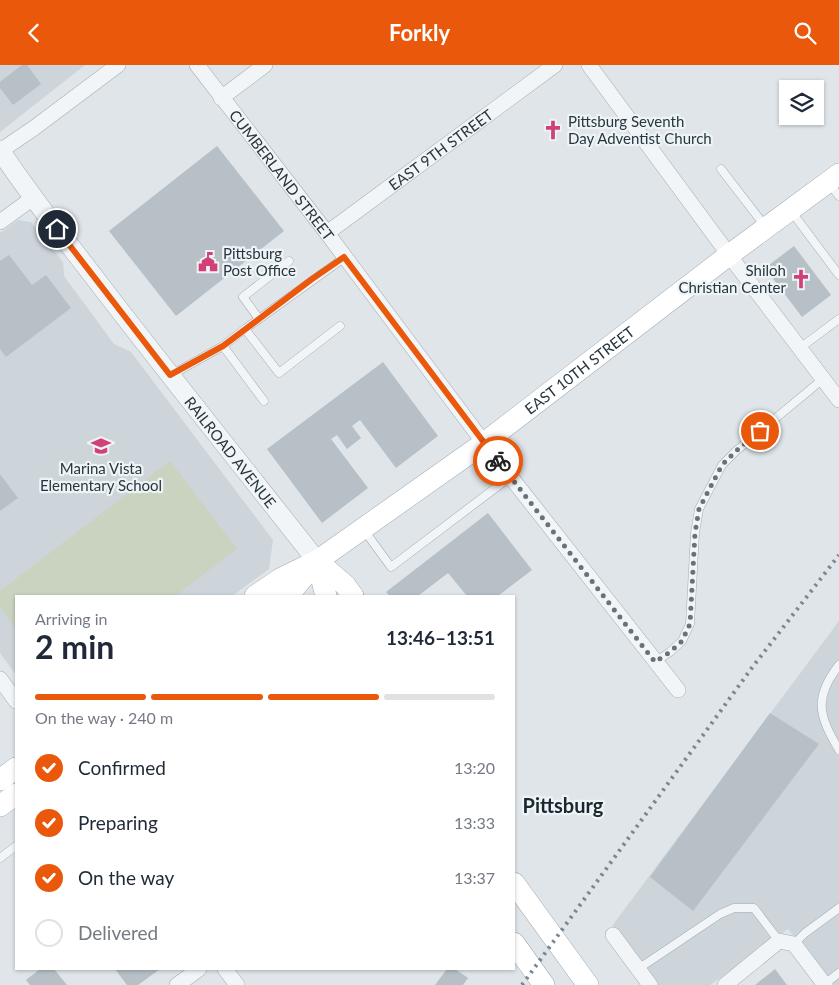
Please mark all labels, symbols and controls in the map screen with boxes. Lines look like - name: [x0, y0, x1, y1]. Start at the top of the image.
- icon: back: [20, 19, 48, 47]
- text: Forkly: [389, 19, 450, 46]
- icon: search: [791, 19, 819, 47]
- map controls: [779, 80, 824, 125]
- button: layers: [779, 80, 824, 125]
- street label: EAST 9TH STREET: [385, 105, 496, 194]
- street label: CUMBERLAND STREET: [226, 106, 338, 244]
- place label: Pittsburg Seventh Day Adventist Church: [568, 112, 712, 147]
- church icon: Pittsburg Seventh Day Adventist Church: [542, 119, 564, 141]
- pin: [36, 208, 78, 250]
- icon: home: [43, 215, 71, 243]
- place label: Pittsburg Post Office: [223, 244, 296, 279]
- public building icon: Pittsburg Post Office: [197, 251, 219, 273]
- place label: Shiloh Christian Center: [678, 261, 787, 296]
- church icon: Shiloh Christian Center: [790, 268, 812, 290]
- street label: EAST 10TH STREET: [521, 322, 638, 418]
- street label: RAILROAD AVENUE: [181, 393, 280, 511]
- pin: [739, 410, 781, 452]
- icon: bag: [746, 417, 774, 445]
- school or university icon: Marina Vista Elementary School: [90, 435, 112, 457]
- courier: [473, 436, 523, 486]
- icon: bike: [484, 447, 512, 475]
- place label: Marina Vista Elementary School: [40, 459, 162, 494]
- text: Arriving in: [35, 609, 108, 628]
- text: 13:46–13:51: [386, 626, 495, 649]
- text: 2 min: [35, 627, 114, 666]
- text: On the way · 240 m: [35, 708, 173, 727]
- icon: check: [35, 754, 63, 782]
- text: Confirmed: [78, 756, 166, 779]
- text: 13:20: [454, 758, 495, 777]
- district label: Pittsburg: [523, 793, 604, 817]
- icon: check: [35, 809, 63, 837]
- text: Preparing: [78, 811, 158, 834]
- text: 13:33: [454, 813, 495, 832]
- icon: check: [35, 864, 63, 892]
- text: On the way: [78, 866, 174, 889]
- text: 13:37: [454, 868, 495, 887]
- text: Delivered: [78, 921, 158, 944]

